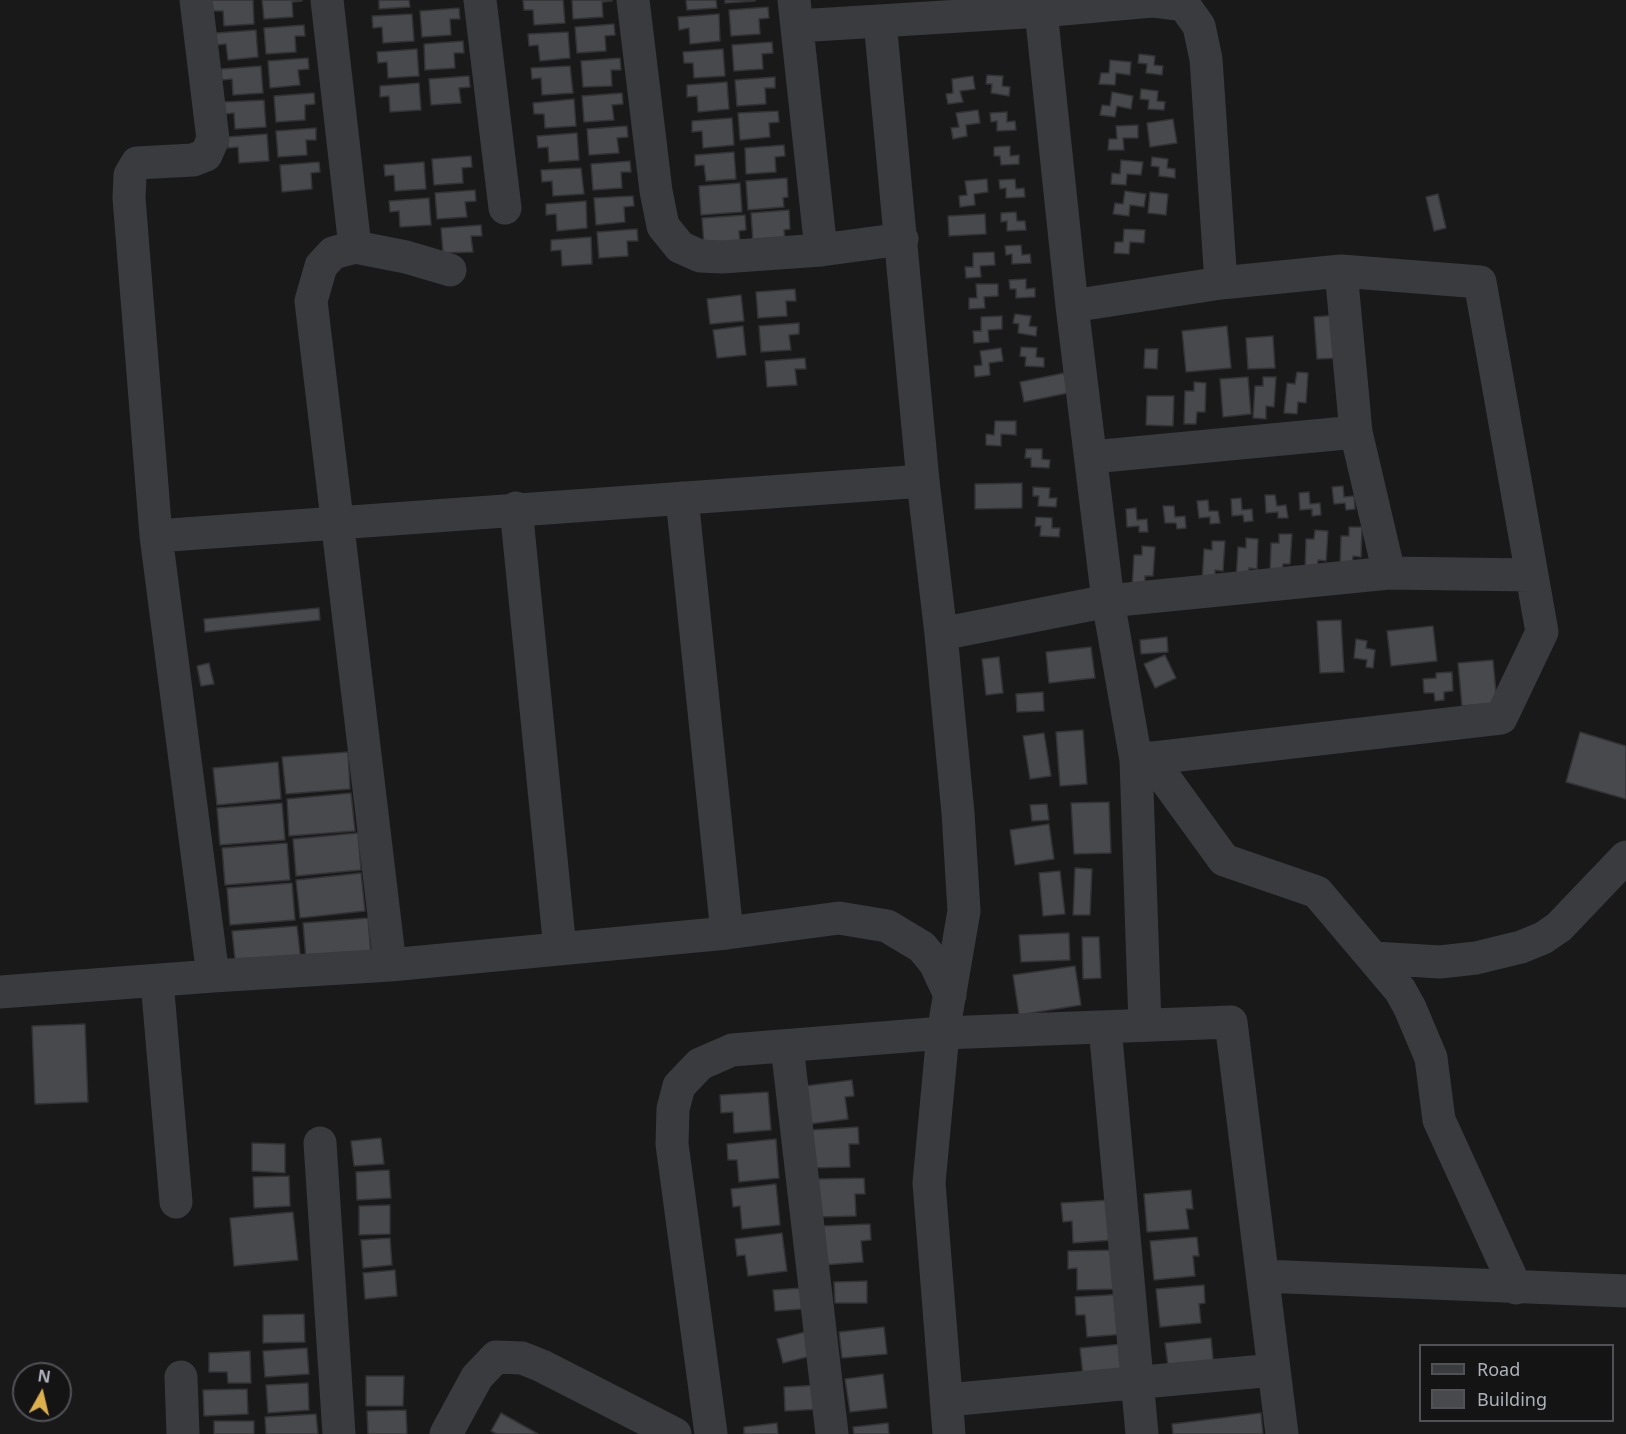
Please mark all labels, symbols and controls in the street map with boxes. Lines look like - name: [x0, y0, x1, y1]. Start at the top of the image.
- legend: [1419, 1344, 1614, 1422]
- text: Road: [1477, 1357, 1520, 1381]
- north arrow: [12, 1362, 72, 1422]
- text: N: [36, 1364, 52, 1388]
- text: Building: [1477, 1387, 1547, 1411]

